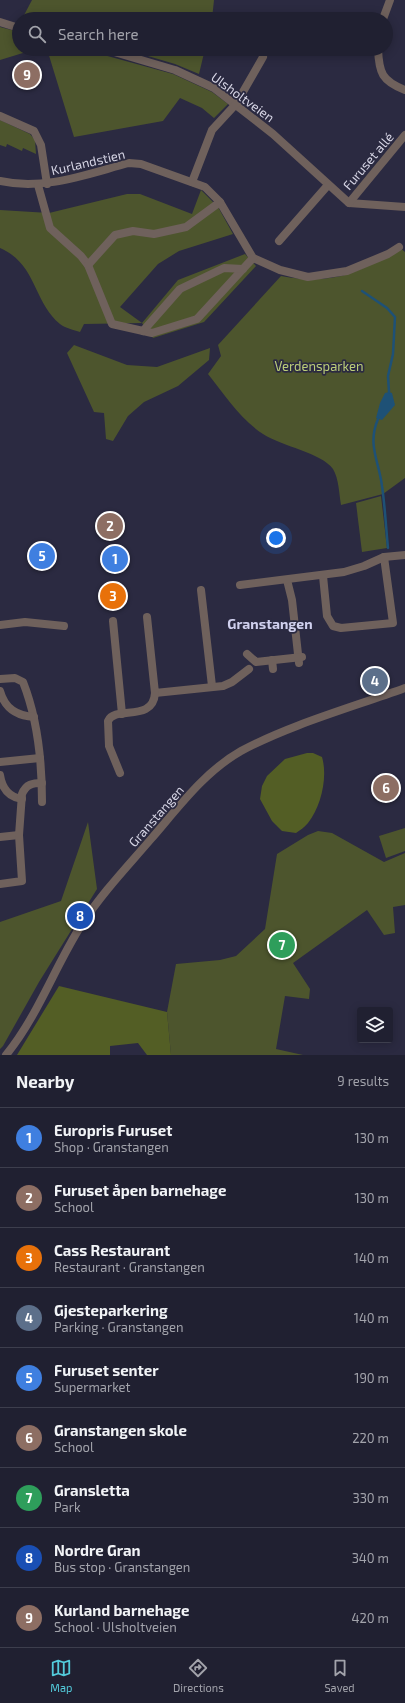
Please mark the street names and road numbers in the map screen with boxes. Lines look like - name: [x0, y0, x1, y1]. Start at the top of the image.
- street label: Ulsholtveien: [208, 69, 278, 125]
- street label: Furuset allé: [339, 129, 397, 193]
- street label: Kurlandstien: [49, 146, 127, 178]
- street label: Granstangen: [125, 782, 187, 850]

